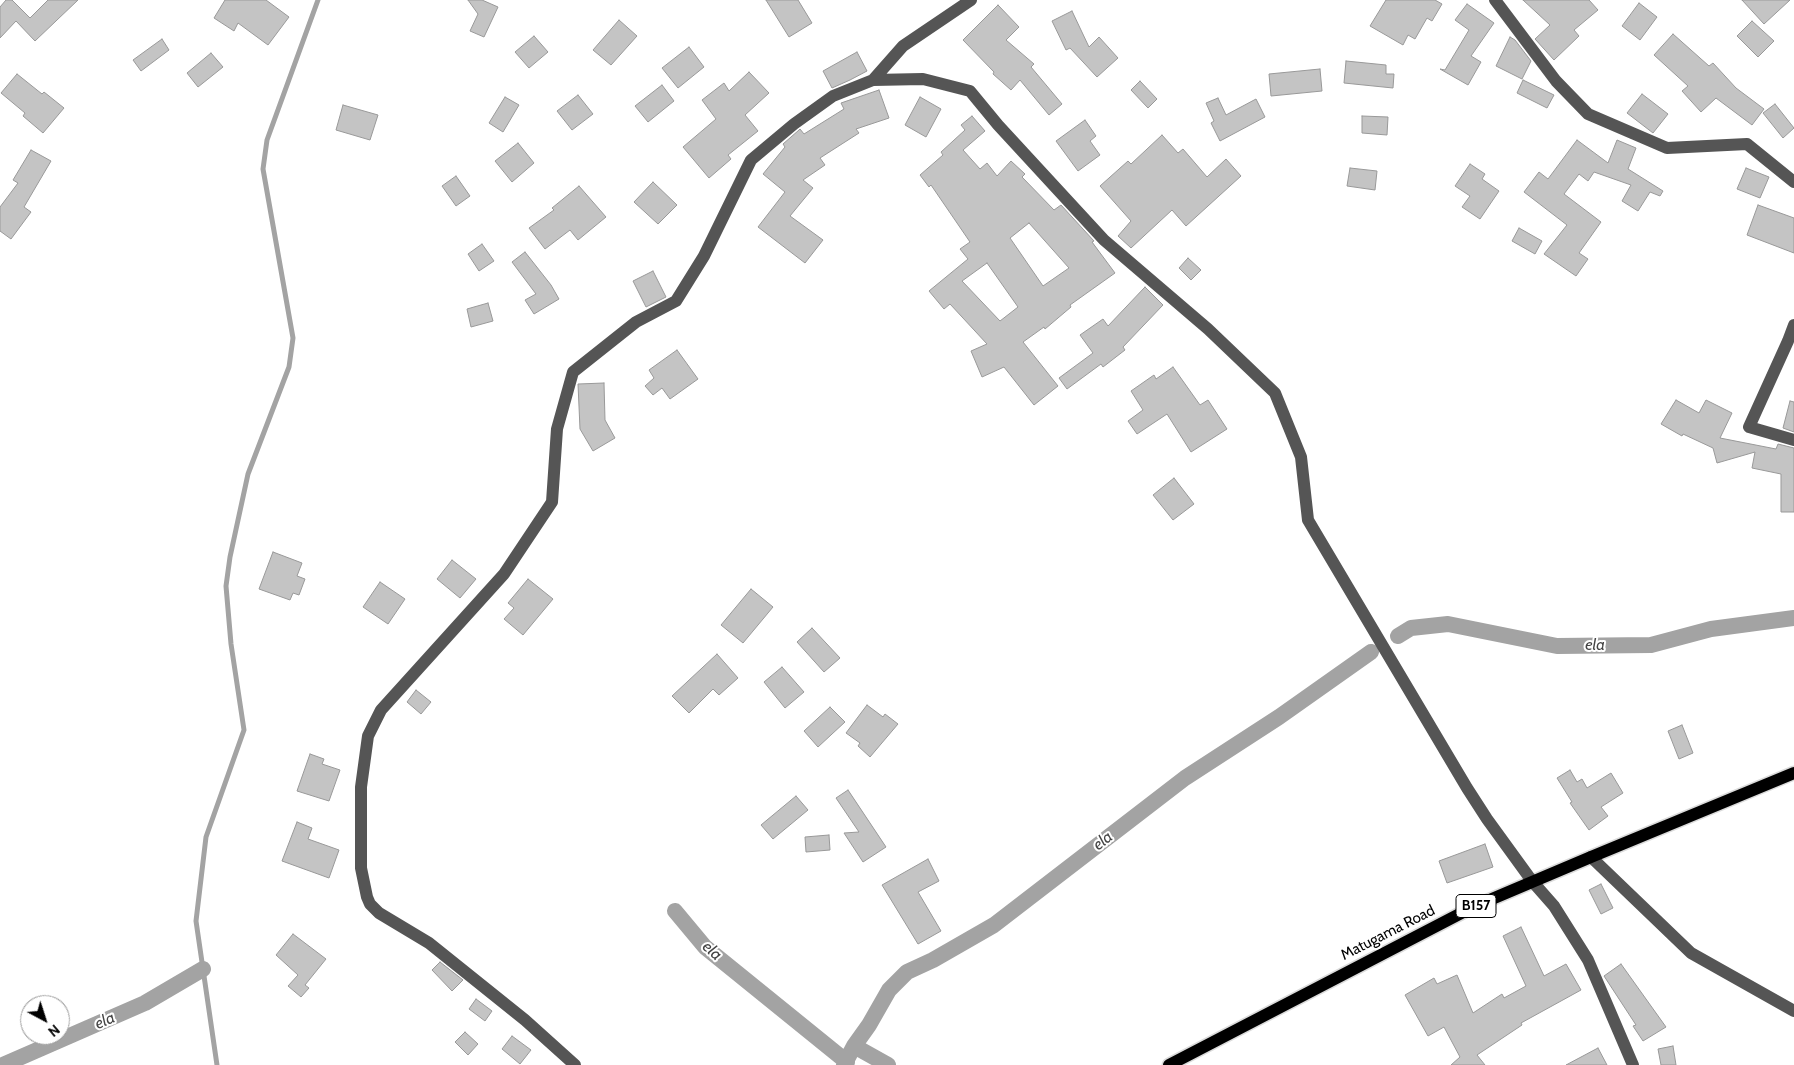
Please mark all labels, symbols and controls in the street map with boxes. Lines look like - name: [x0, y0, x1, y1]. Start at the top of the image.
- water label: ela: [1585, 635, 1605, 655]
- water label: ela: [1089, 827, 1117, 855]
- road number: B157: [1456, 894, 1496, 918]
- street label: Matugama Road: [1338, 902, 1438, 964]
- water label: ela: [698, 937, 726, 965]
- north arrow: [20, 995, 70, 1045]
- water label: ela: [92, 1008, 118, 1034]
- text: N: [44, 1021, 64, 1041]

